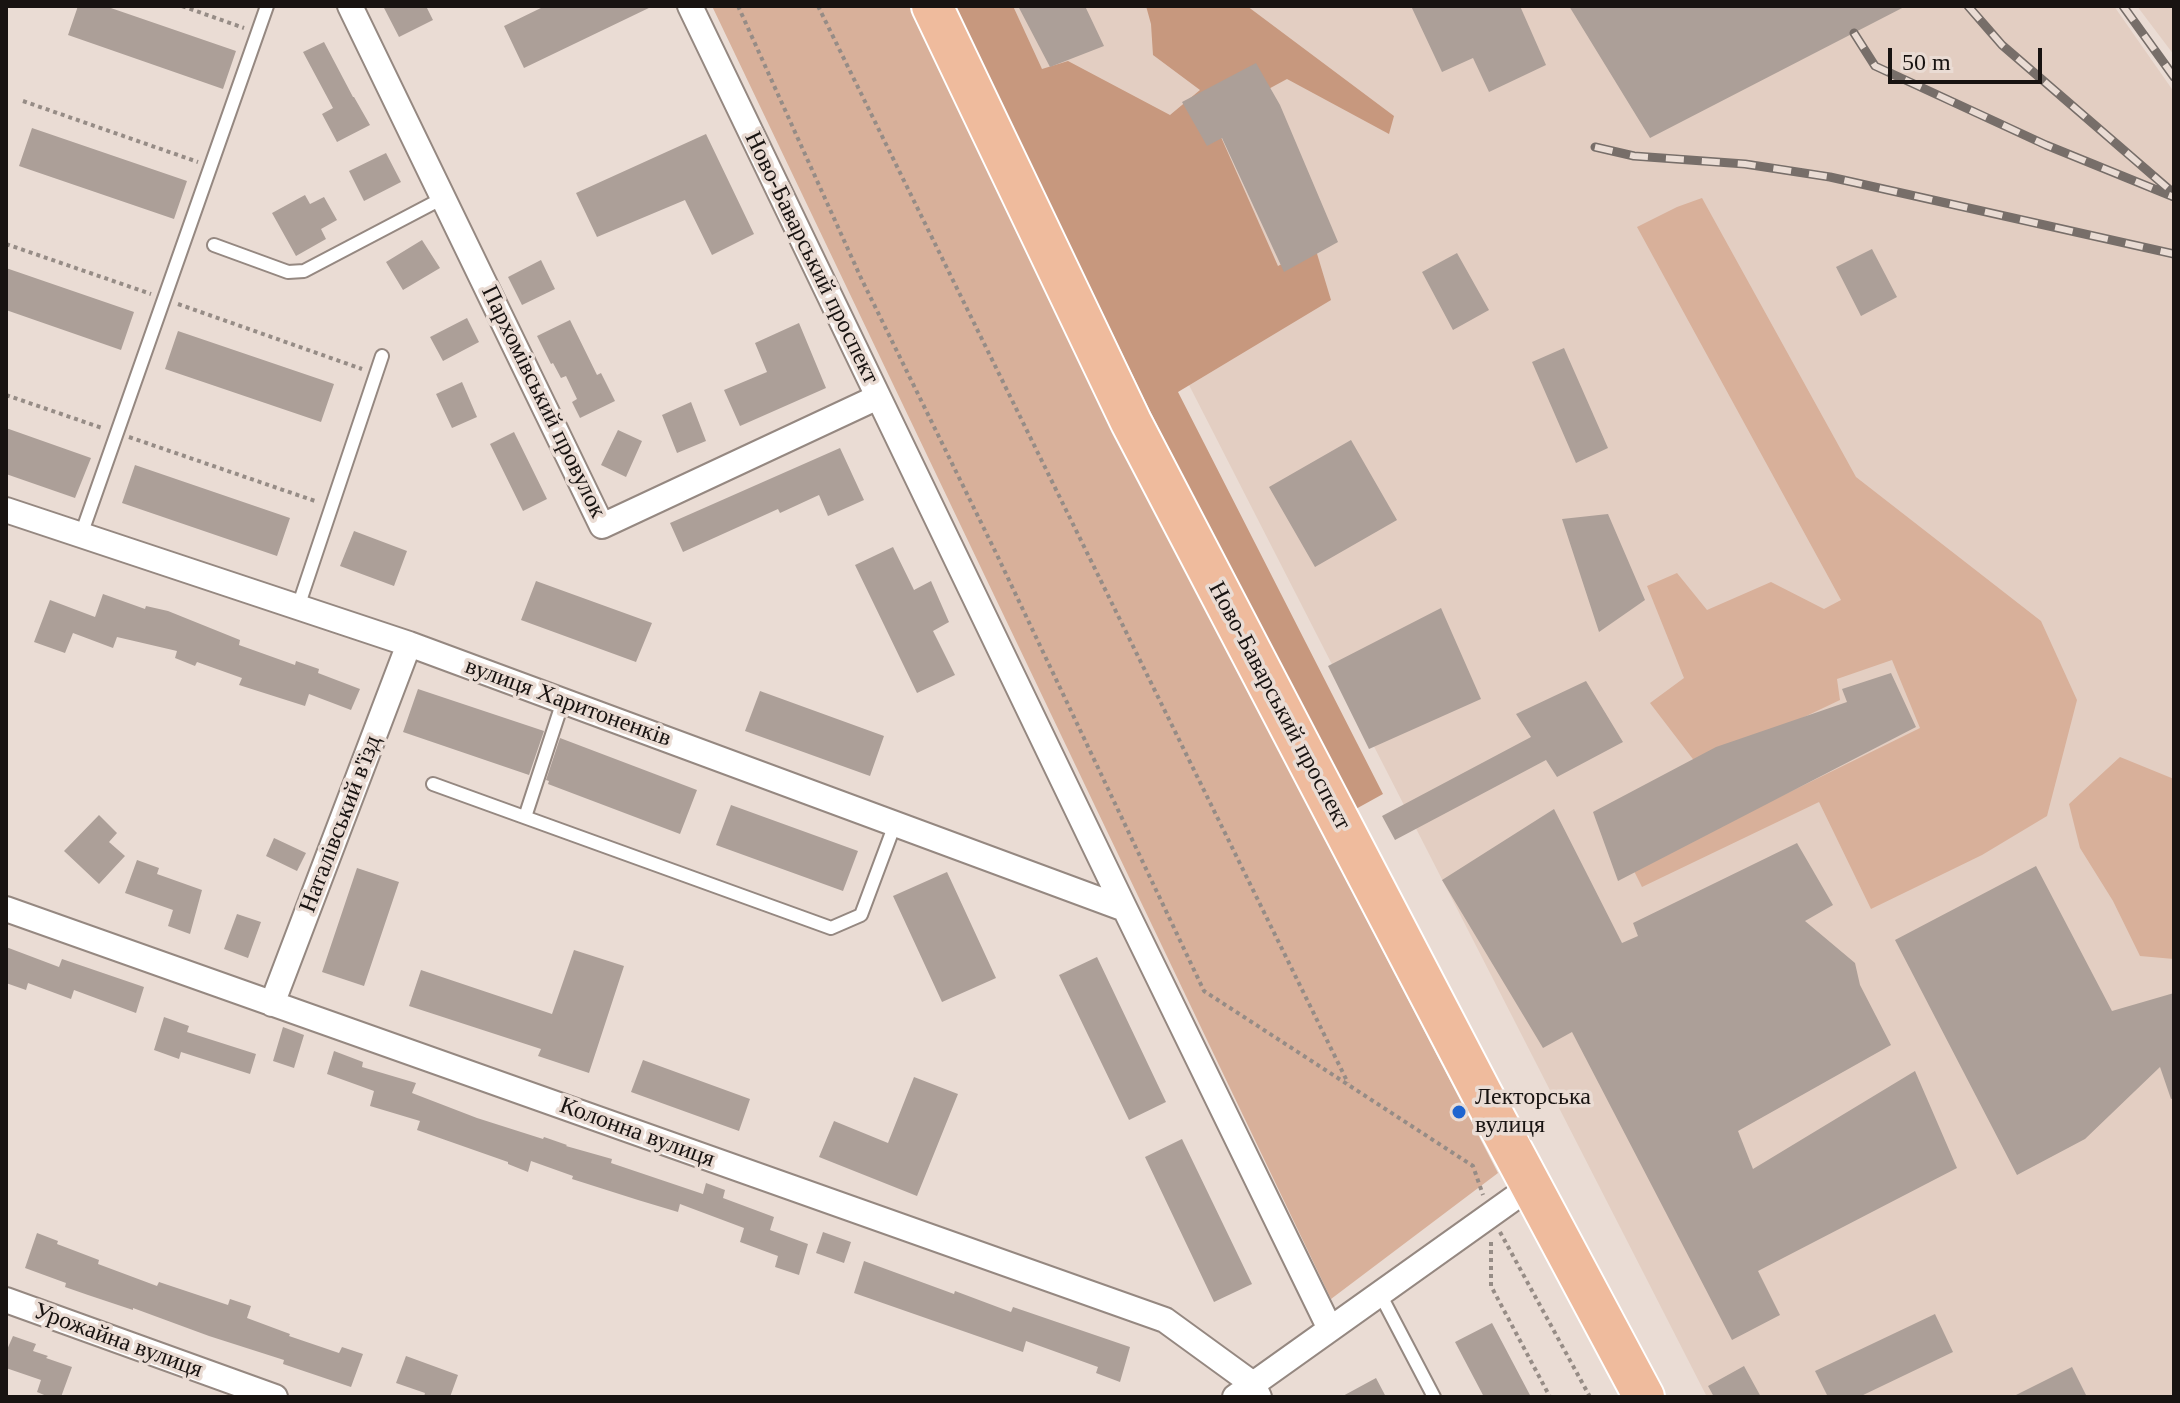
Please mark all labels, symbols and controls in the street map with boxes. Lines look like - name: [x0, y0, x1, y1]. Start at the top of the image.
- scale bar: [1892, 32, 2046, 82]
- text: 50 m: [1902, 49, 1951, 75]
- street label: Ново-Баварський проспект: [737, 127, 885, 389]
- street label: Пархомівський провулок: [474, 281, 612, 523]
- street label: Ново-Баварський проспект: [1201, 577, 1357, 835]
- street label: вулиця Харитоненків: [461, 652, 675, 754]
- street label: Наталівський в'їзд: [294, 731, 388, 917]
- place label: Лекторська вулиця: [1475, 1084, 1591, 1140]
- street label: Колонна вулиця: [556, 1092, 718, 1174]
- marker: Лекторська вулиця: [1450, 1103, 1468, 1121]
- street label: Урожайна вулиця: [29, 1297, 207, 1385]

